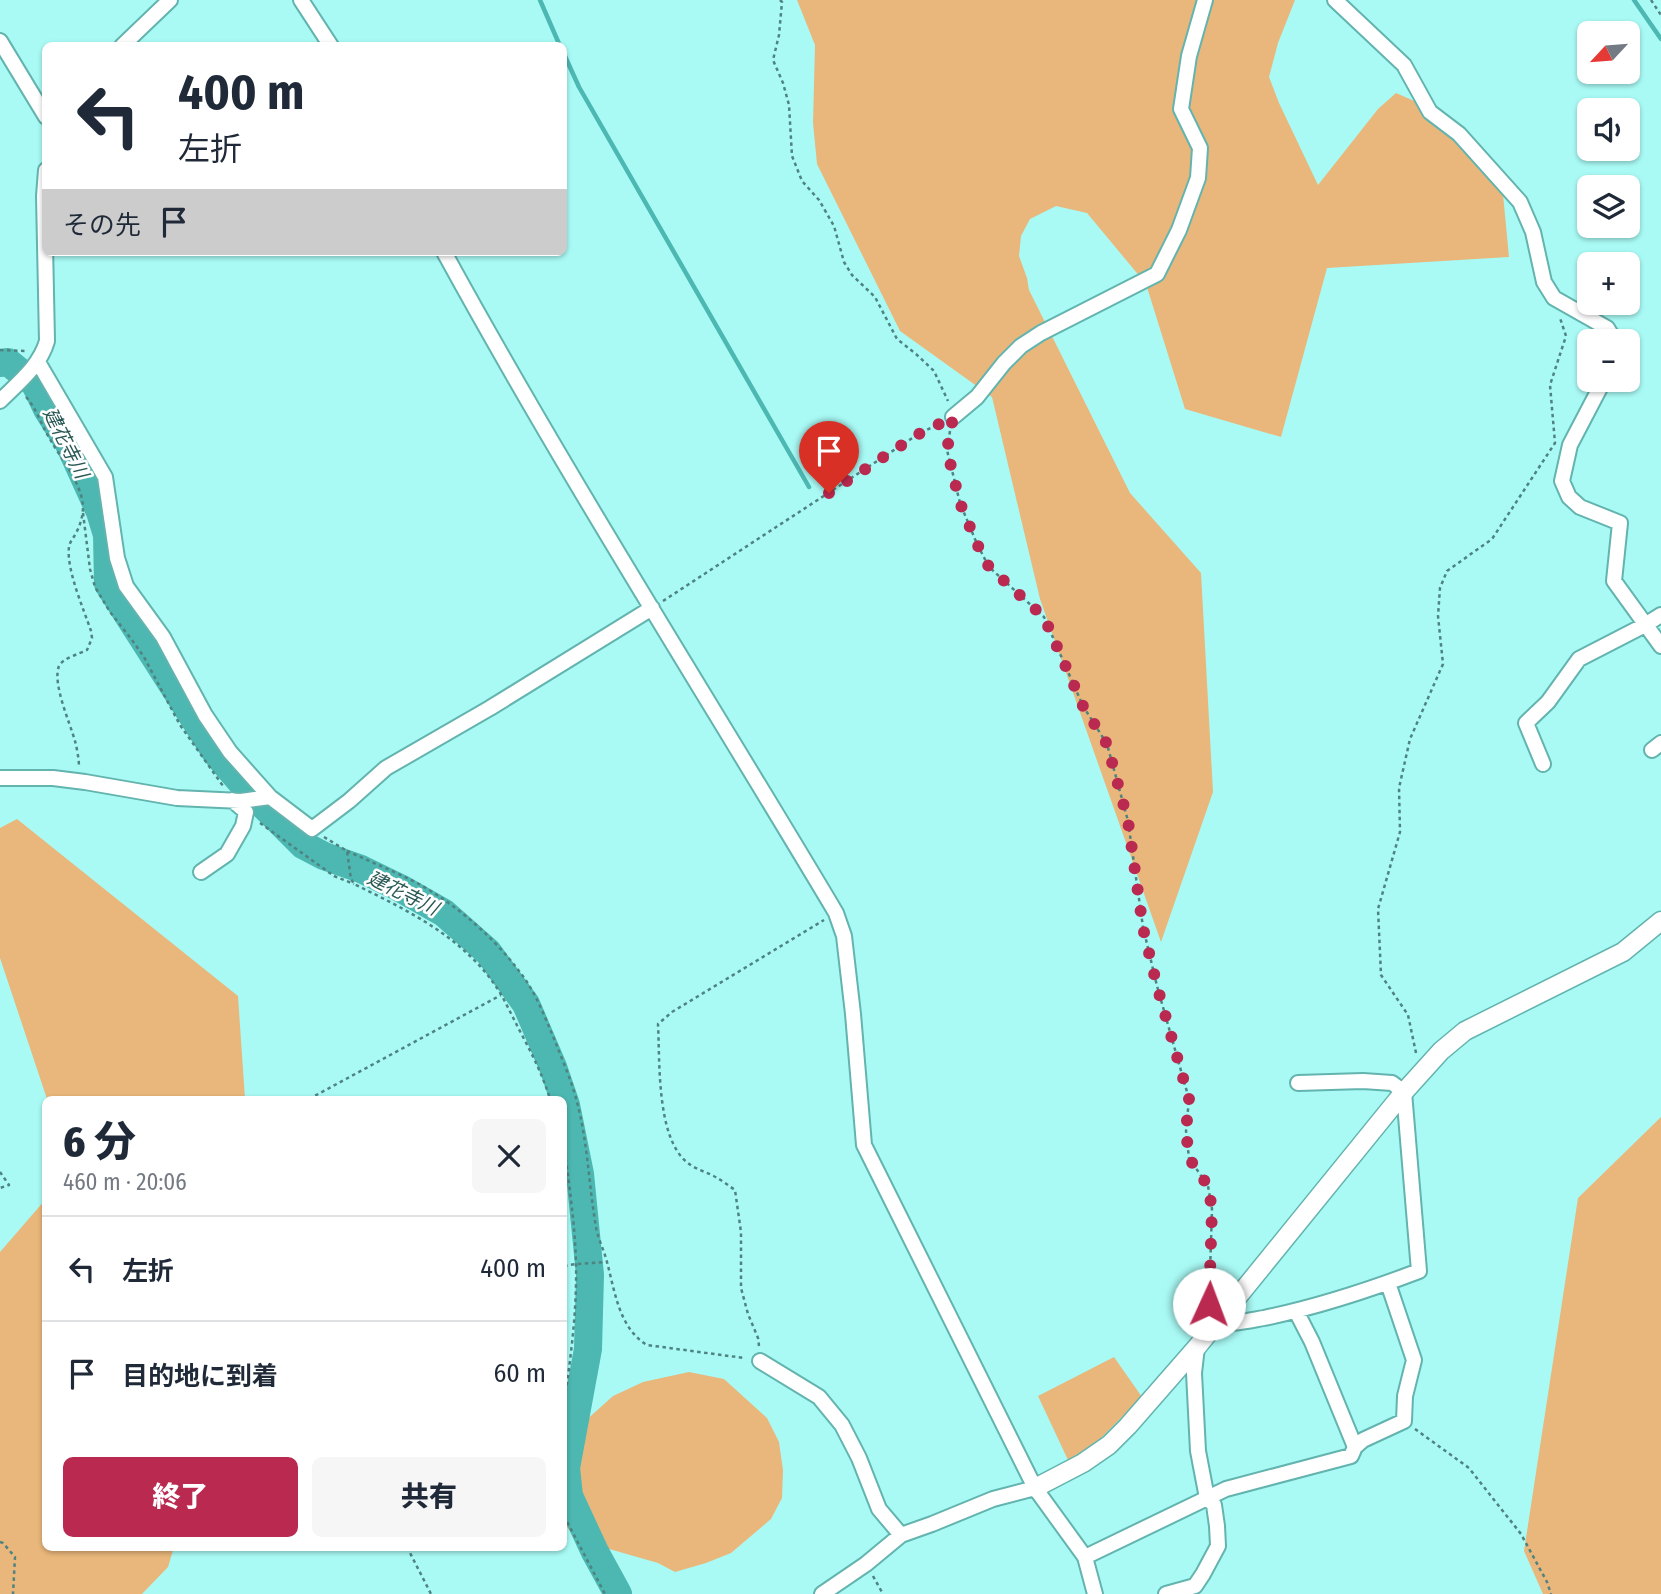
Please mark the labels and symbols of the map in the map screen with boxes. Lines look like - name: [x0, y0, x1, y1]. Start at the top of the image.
- north arrow: [1577, 21, 1640, 84]
- water label: 建花寺川: [38, 404, 94, 484]
- pin: [799, 421, 859, 493]
- water label: 建花寺川: [364, 866, 444, 921]
- position arrow: [1172, 1267, 1246, 1341]

